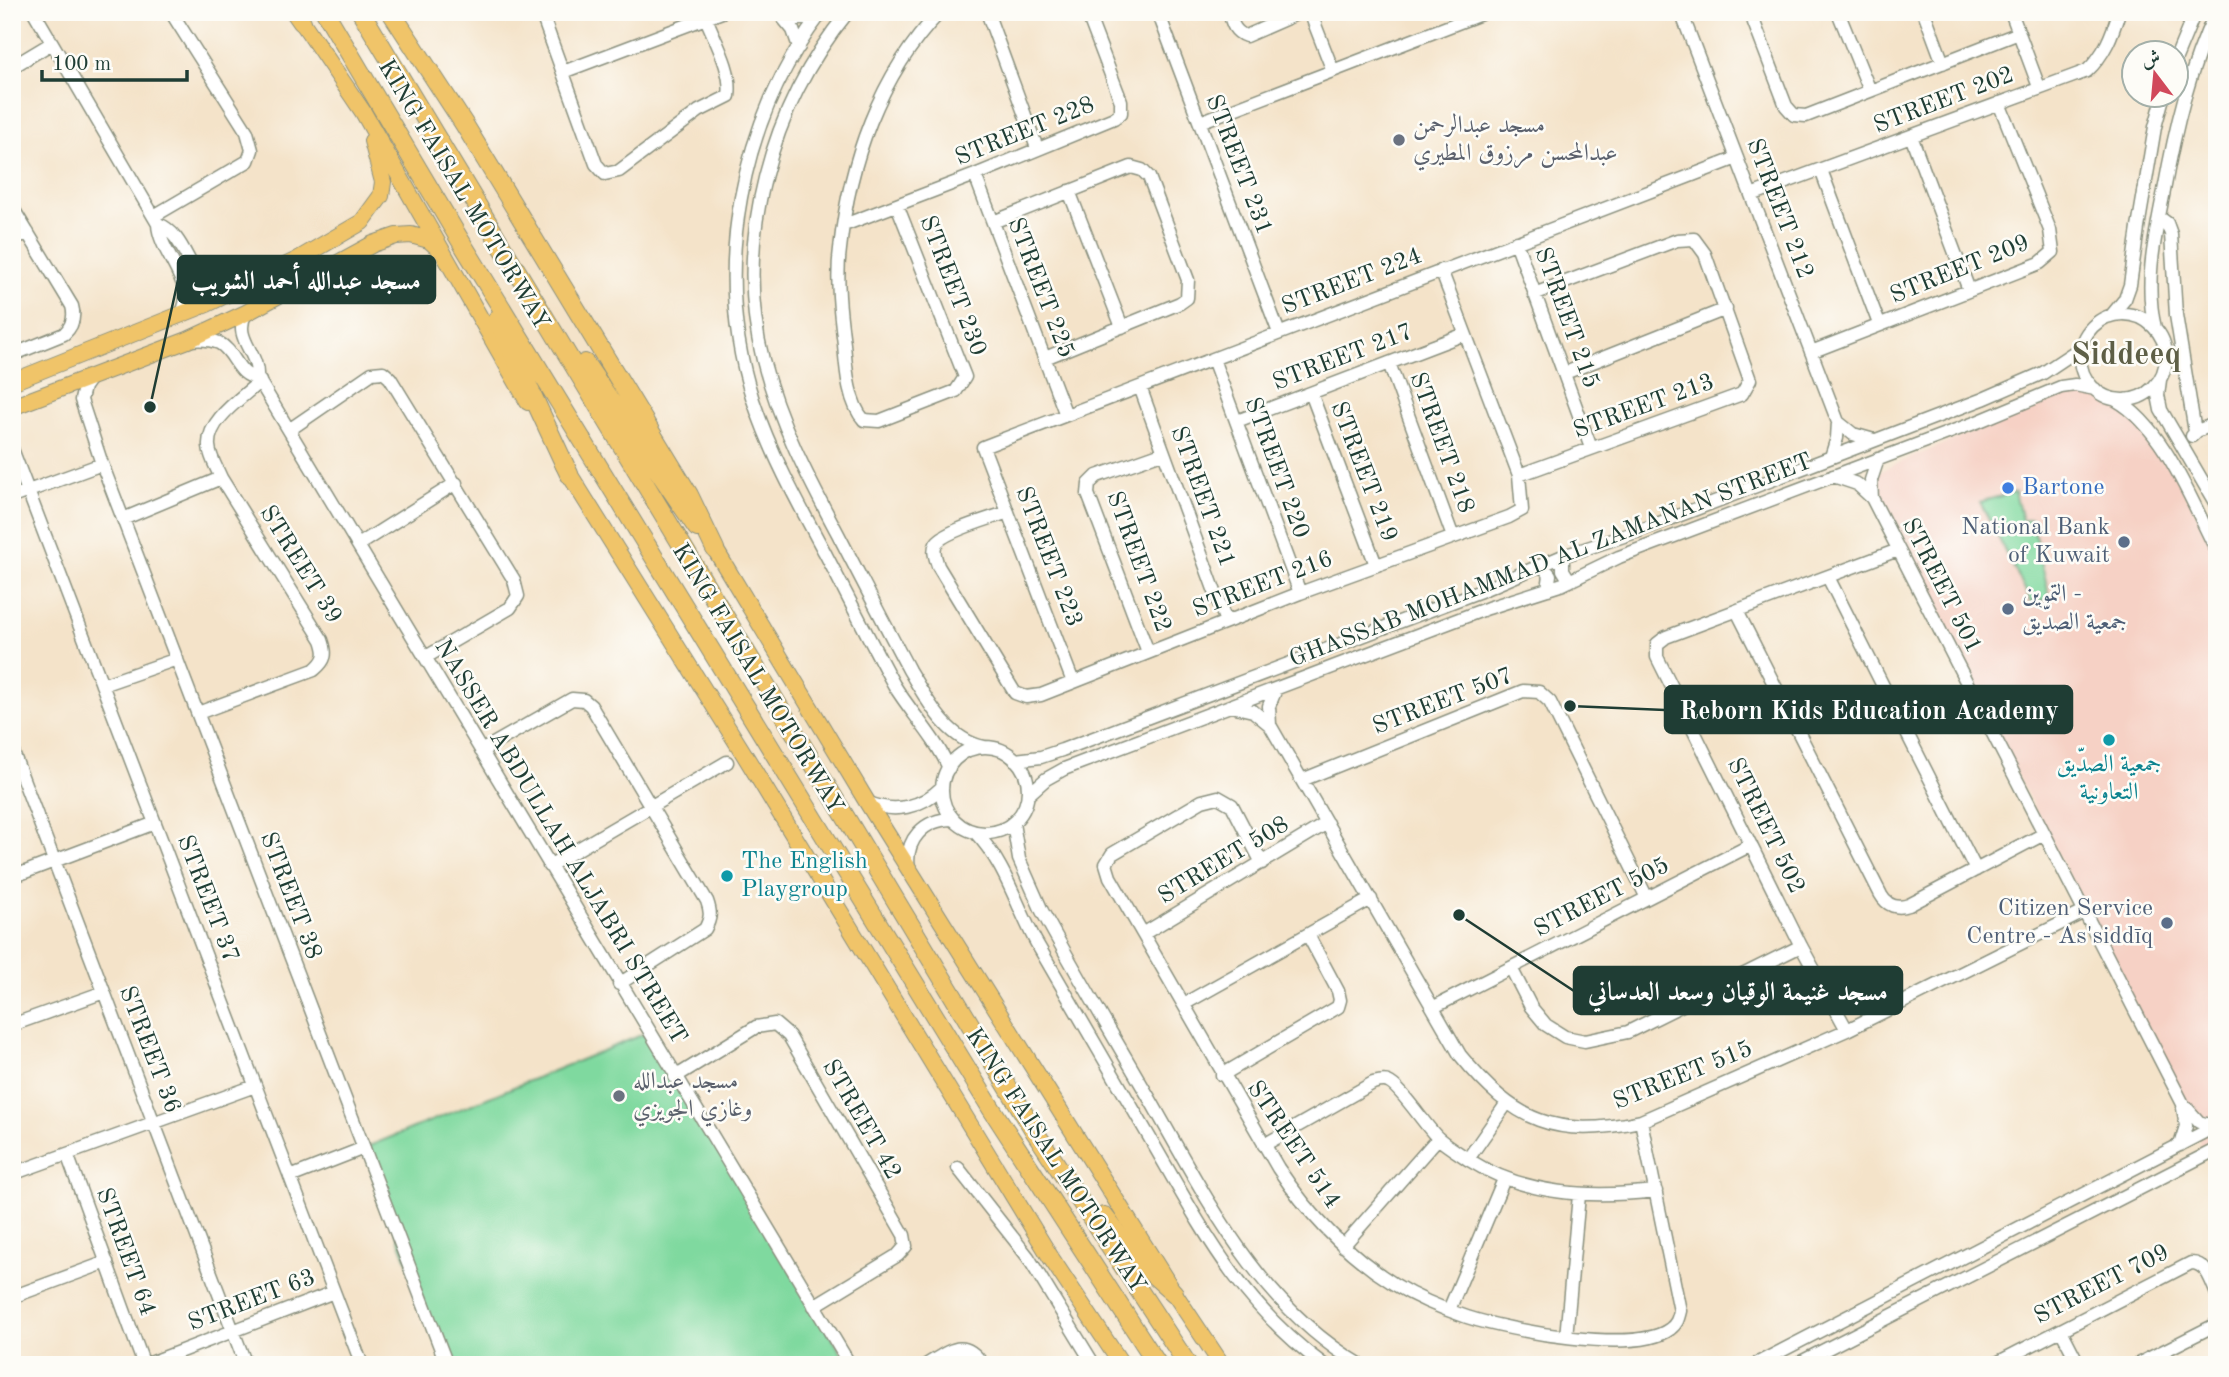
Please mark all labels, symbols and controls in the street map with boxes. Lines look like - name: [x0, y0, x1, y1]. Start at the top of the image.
- scale bar: [42, 38, 187, 82]
- north arrow: [2120, 38, 2190, 108]
- text: ش: [2139, 48, 2163, 72]
- text: 100 m: [52, 54, 111, 75]
- street label: KING FAISAL MOTORWAY: [373, 56, 553, 334]
- street label: STREET 202: [1871, 63, 2017, 139]
- street label: STREET 231: [1200, 92, 1276, 238]
- street label: STREET 228: [952, 93, 1098, 171]
- place label: مسجد عبدالرحمن عبدالمحسن مرزوق المطيري: [1413, 113, 1618, 171]
- marker: مسجد عبدالرحمن عبدالمحسن مرزوق المطيري: [1391, 132, 1407, 148]
- street label: STREET 212: [1741, 136, 1817, 282]
- street label: STREET 230: [914, 213, 990, 359]
- street label: STREET 225: [1002, 215, 1078, 361]
- street label: STREET 209: [1887, 231, 2033, 309]
- street label: STREET 224: [1279, 244, 1425, 320]
- street label: STREET 215: [1529, 244, 1603, 392]
- callout: مسجد عبدالله أحمد الشويب: [178, 256, 435, 303]
- text: مسجد عبدالله أحمد الشويب: [191, 262, 421, 297]
- street label: STREET 217: [1270, 320, 1416, 396]
- district label: Siddeeq: [2071, 340, 2181, 372]
- street label: STREET 218: [1404, 369, 1478, 517]
- street label: STREET 213: [1570, 370, 1718, 444]
- street label: STREET 220: [1239, 394, 1313, 542]
- street label: STREET 219: [1325, 399, 1401, 545]
- street label: STREET 221: [1165, 423, 1239, 571]
- street label: GHASSAB MOHAMMAD AL ZAMANAN STREET: [1286, 450, 1816, 672]
- place label: Bartone: [2022, 476, 2105, 500]
- marker: Bartone: [2000, 480, 2016, 496]
- street label: STREET 223: [1010, 484, 1086, 630]
- street label: STREET 222: [1101, 488, 1175, 636]
- street label: STREET 39: [254, 502, 346, 628]
- street label: STREET 501: [1897, 515, 1985, 657]
- place label: National Bank of Kuwait: [1961, 516, 2110, 568]
- marker: National Bank of Kuwait: [2116, 534, 2132, 550]
- street label: KING FAISAL MOTORWAY: [667, 540, 847, 818]
- street label: STREET 216: [1190, 547, 1336, 623]
- place label: التموين - جمعية الصدّيق: [2022, 583, 2127, 636]
- marker: التموين - جمعية الصدّيق: [2000, 601, 2016, 617]
- street label: NASSER ABDULLAH ALJABRI STREET: [429, 636, 691, 1048]
- street label: STREET 507: [1370, 664, 1516, 740]
- callout: Reborn Kids Education Academy: [1665, 686, 2072, 733]
- text: Reborn Kids Education Academy: [1679, 699, 2059, 725]
- marker: جمعية الصدّيق التعاونية: [2101, 732, 2117, 748]
- place label: جمعية الصدّيق التعاونية: [2056, 747, 2162, 805]
- street label: STREET 502: [1722, 754, 1808, 898]
- street label: STREET 508: [1154, 813, 1294, 909]
- street label: STREET 38: [255, 829, 325, 963]
- street label: STREET 37: [172, 832, 242, 966]
- place label: The English Playgroup: [741, 850, 868, 902]
- street label: STREET 505: [1531, 854, 1673, 942]
- marker: The English Playgroup: [719, 868, 735, 884]
- place label: Citizen Service Centre - As'siddīq: [1966, 897, 2153, 949]
- marker: Citizen Service Centre - As'siddīq: [2159, 915, 2175, 931]
- callout: مسجد غنيمة الوقيان وسعد العدساني: [1574, 967, 1902, 1014]
- text: مسجد غنيمة الوقيان وسعد العدساني: [1587, 979, 1888, 1013]
- street label: STREET 36: [114, 983, 184, 1117]
- street label: KING FAISAL MOTORWAY: [960, 1024, 1150, 1298]
- street label: STREET 515: [1610, 1037, 1756, 1115]
- street label: STREET 42: [817, 1056, 905, 1184]
- place label: مسجد عبدالله وغازي الجويزي: [633, 1070, 752, 1127]
- street label: STREET 514: [1242, 1077, 1344, 1213]
- marker: مسجد عبدالله وغازي الجويزي: [611, 1088, 627, 1104]
- street label: STREET 64: [91, 1185, 159, 1319]
- street label: STREET 709: [2031, 1241, 2173, 1329]
- street label: STREET 63: [185, 1266, 319, 1336]

